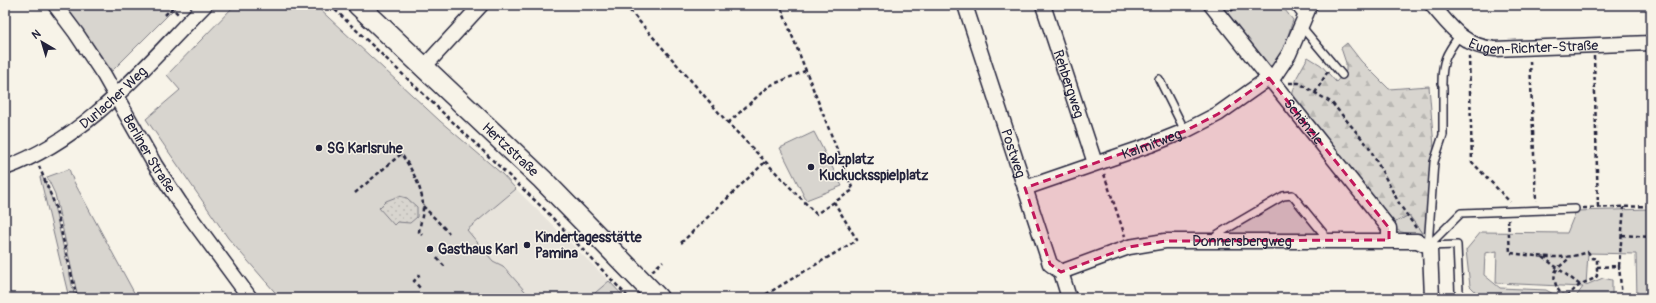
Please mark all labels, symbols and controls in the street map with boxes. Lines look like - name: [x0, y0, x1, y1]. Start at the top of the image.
- north arrow: [22, 22, 62, 62]
- text: N: [29, 27, 44, 42]
- street label: Eugen-Richter-Straße: [1466, 34, 1599, 58]
- street label: Rehbergweg: [1050, 48, 1088, 120]
- street label: Durlacher Weg: [76, 63, 150, 132]
- street label: Schänzle: [1280, 95, 1328, 148]
- street label: Berliner Straße: [119, 111, 179, 196]
- street label: Hertzstraße: [479, 119, 542, 180]
- street label: Kalmitweg: [1119, 125, 1184, 163]
- street label: Postweg: [998, 127, 1030, 180]
- place label: SG Karlsruhe: [327, 140, 404, 157]
- marker: SG Karlsruhe: [314, 143, 324, 153]
- place label: Bolzplatz Kuckucksspielplatz: [819, 151, 929, 184]
- marker: Bolzplatz Kuckucksspielplatz: [806, 162, 816, 172]
- place label: Kindertagesstätte Pamina: [535, 229, 643, 262]
- street label: Donnersbergweg: [1192, 233, 1292, 250]
- marker: Kindertagesstätte Pamina: [522, 240, 532, 250]
- place label: Gasthaus Karl: [438, 241, 518, 258]
- marker: Gasthaus Karl: [425, 244, 435, 254]

